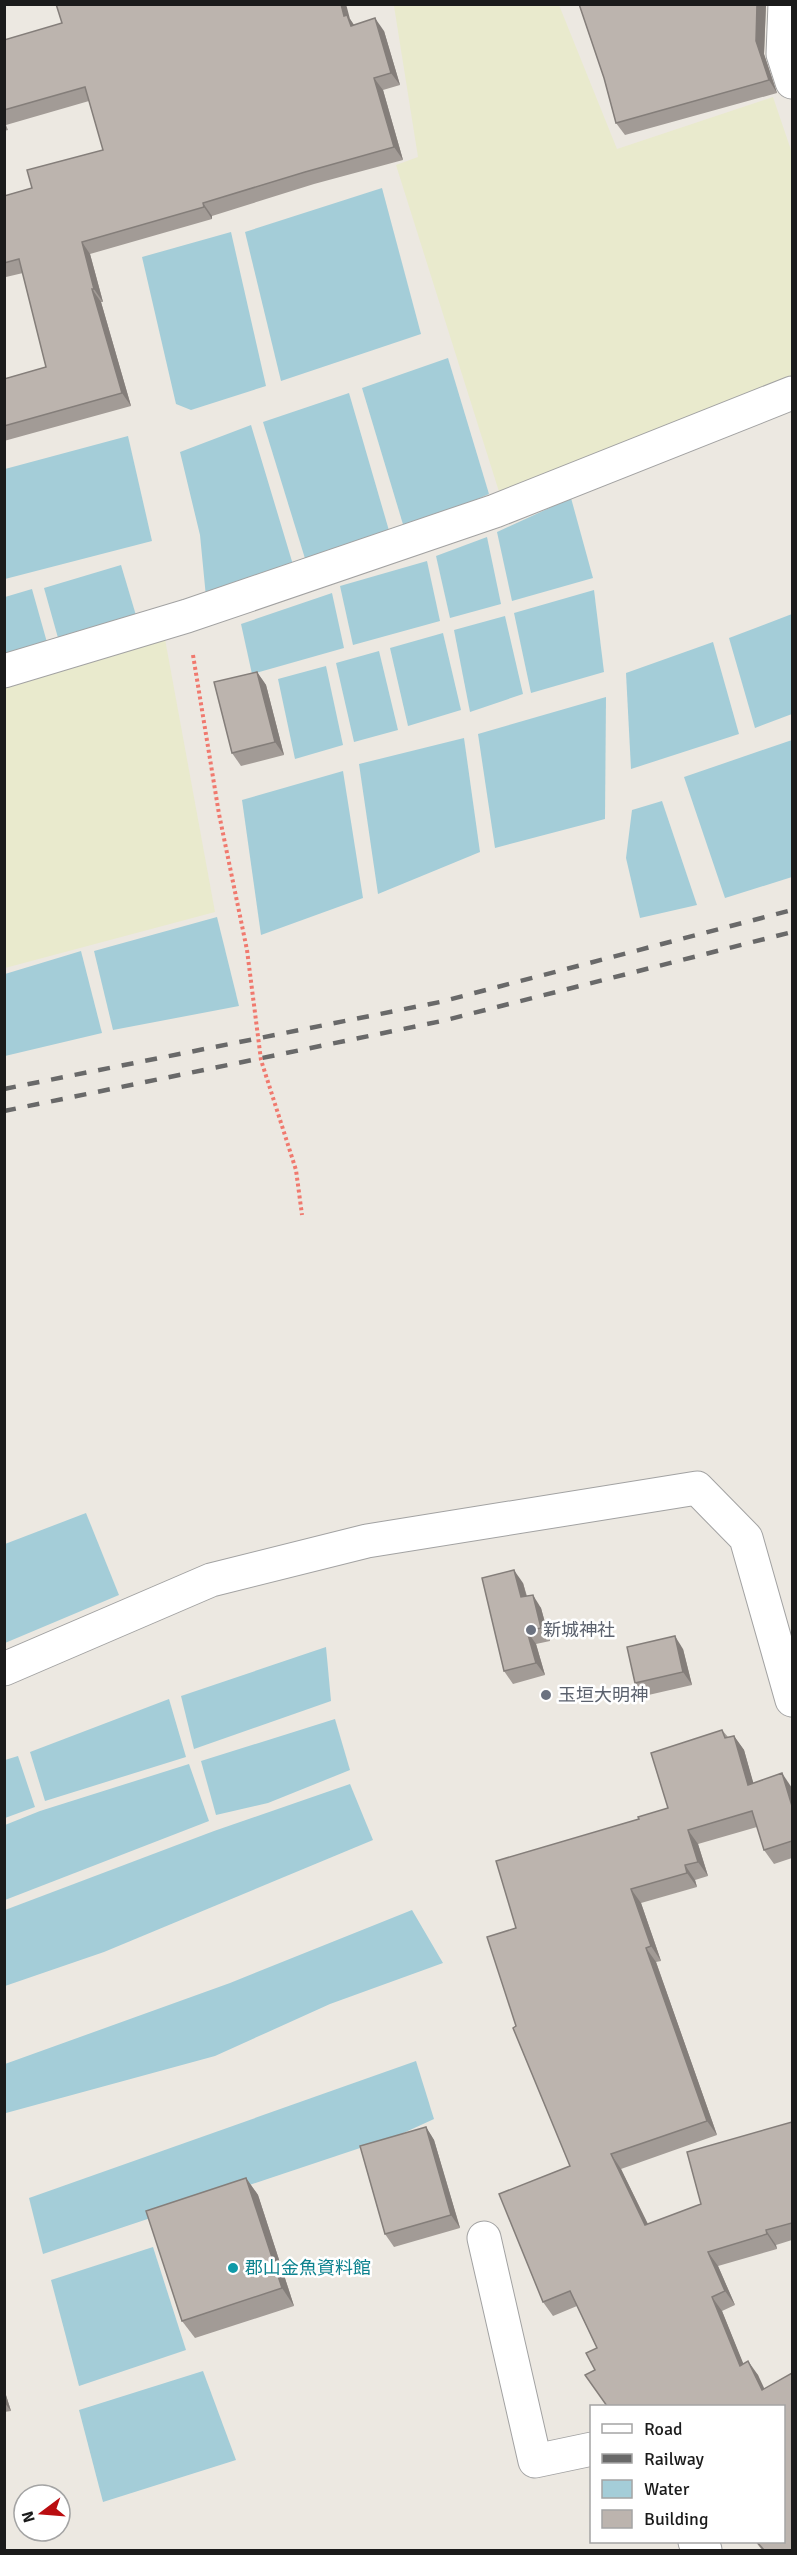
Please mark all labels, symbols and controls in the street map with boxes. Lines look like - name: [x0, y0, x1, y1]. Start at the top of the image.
- place label: 新城神社: [543, 1619, 615, 1641]
- marker: 新城神社: [524, 1623, 538, 1637]
- place label: 玉垣大明神: [558, 1684, 648, 1706]
- marker: 玉垣大明神: [539, 1688, 553, 1702]
- place label: 郡山金魚資料館: [245, 2257, 371, 2279]
- marker: 郡山金魚資料館: [226, 2261, 240, 2275]
- legend: [590, 2405, 785, 2543]
- text: Road: [644, 2418, 683, 2440]
- text: Railway: [644, 2448, 705, 2470]
- text: Water: [644, 2478, 690, 2500]
- north arrow: [12, 2483, 72, 2543]
- text: Building: [644, 2508, 708, 2530]
- text: N: [17, 2509, 40, 2525]

